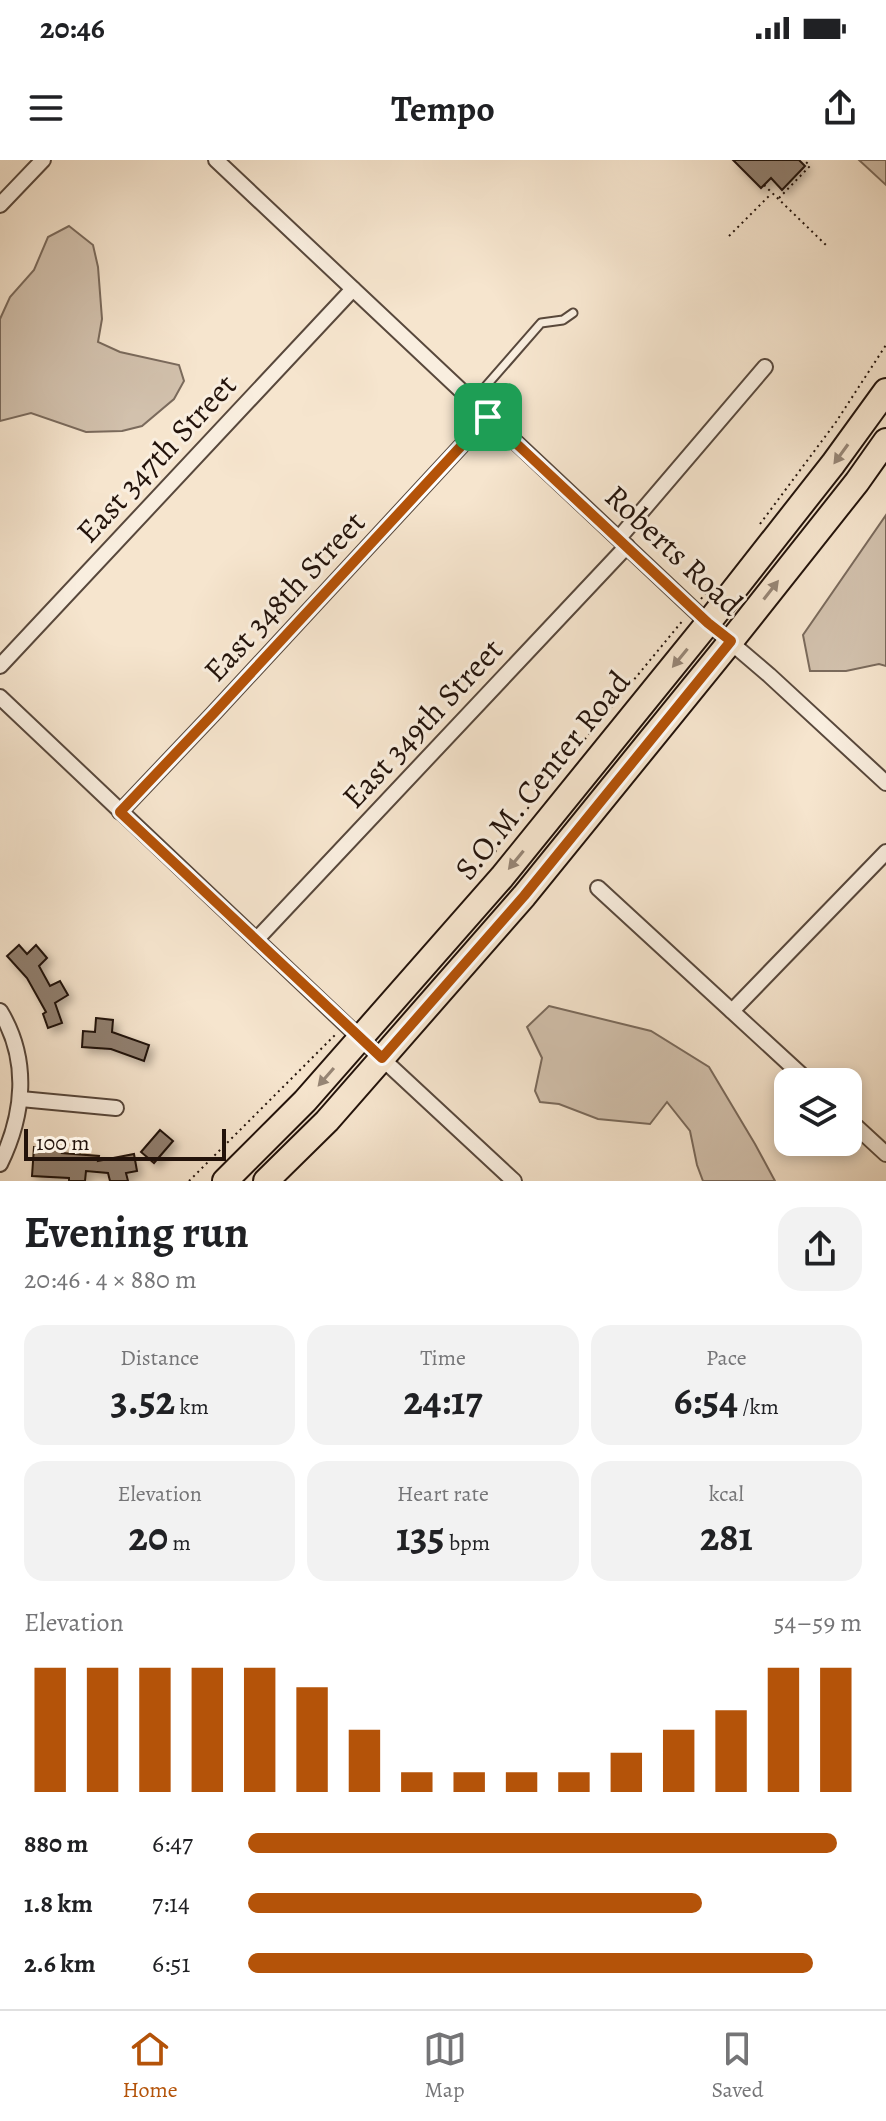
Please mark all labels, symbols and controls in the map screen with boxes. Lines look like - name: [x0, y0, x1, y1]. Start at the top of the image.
- text: 20:46: [40, 8, 105, 48]
- text: Tempo: [391, 84, 495, 133]
- icon: menu: [24, 86, 68, 130]
- icon: share: [818, 86, 862, 130]
- street label: East 347th Street: [66, 364, 246, 552]
- pin: [454, 383, 522, 451]
- icon: arrive: [466, 395, 510, 439]
- one-way arrow: [833, 444, 849, 465]
- street label: Roberts Road: [595, 475, 753, 626]
- street label: East 348th Street: [193, 501, 375, 691]
- one-way arrow: [763, 580, 779, 600]
- street label: East 349th Street: [332, 628, 512, 818]
- one-way arrow: [672, 648, 688, 668]
- street label: S.O.M. Center Road: [444, 660, 641, 889]
- one-way arrow: [508, 850, 525, 870]
- one-way arrow: [318, 1067, 335, 1087]
- map controls: [774, 1068, 862, 1156]
- button: layers: [774, 1068, 862, 1156]
- scale bar: [24, 1125, 226, 1161]
- text: 100 m: [36, 1128, 90, 1158]
- text: Evening run: [24, 1202, 249, 1262]
- button: share: [778, 1207, 862, 1291]
- text: 20:46 · 4 × 880 m: [24, 1262, 197, 1297]
- text: Distance: [120, 1343, 199, 1373]
- text: Time: [420, 1343, 466, 1373]
- text: Pace: [706, 1343, 747, 1373]
- text: 3.52: [111, 1373, 175, 1428]
- text: 24:17: [403, 1373, 483, 1428]
- text: 6:54: [674, 1373, 738, 1428]
- text: km: [175, 1392, 209, 1422]
- text: /km: [738, 1392, 779, 1422]
- text: Elevation: [117, 1479, 202, 1509]
- text: Heart rate: [397, 1479, 489, 1509]
- text: kcal: [709, 1479, 744, 1509]
- text: 20: [129, 1509, 168, 1564]
- text: 135: [396, 1509, 445, 1564]
- text: 281: [700, 1509, 753, 1564]
- text: m: [168, 1528, 191, 1558]
- text: bpm: [445, 1528, 490, 1558]
- text: Elevation: [24, 1605, 124, 1640]
- text: 54–59 m: [773, 1605, 862, 1640]
- text: 880 m: [24, 1826, 88, 1861]
- text: 6:47: [152, 1826, 193, 1861]
- text: 1.8 km: [24, 1886, 93, 1921]
- text: 7:14: [152, 1886, 190, 1921]
- text: 2.6 km: [24, 1946, 96, 1981]
- text: 6:51: [152, 1946, 190, 1981]
- tab: Home: [122, 2027, 178, 2105]
- tab: Map: [423, 2027, 467, 2105]
- tab: Saved: [711, 2027, 764, 2105]

